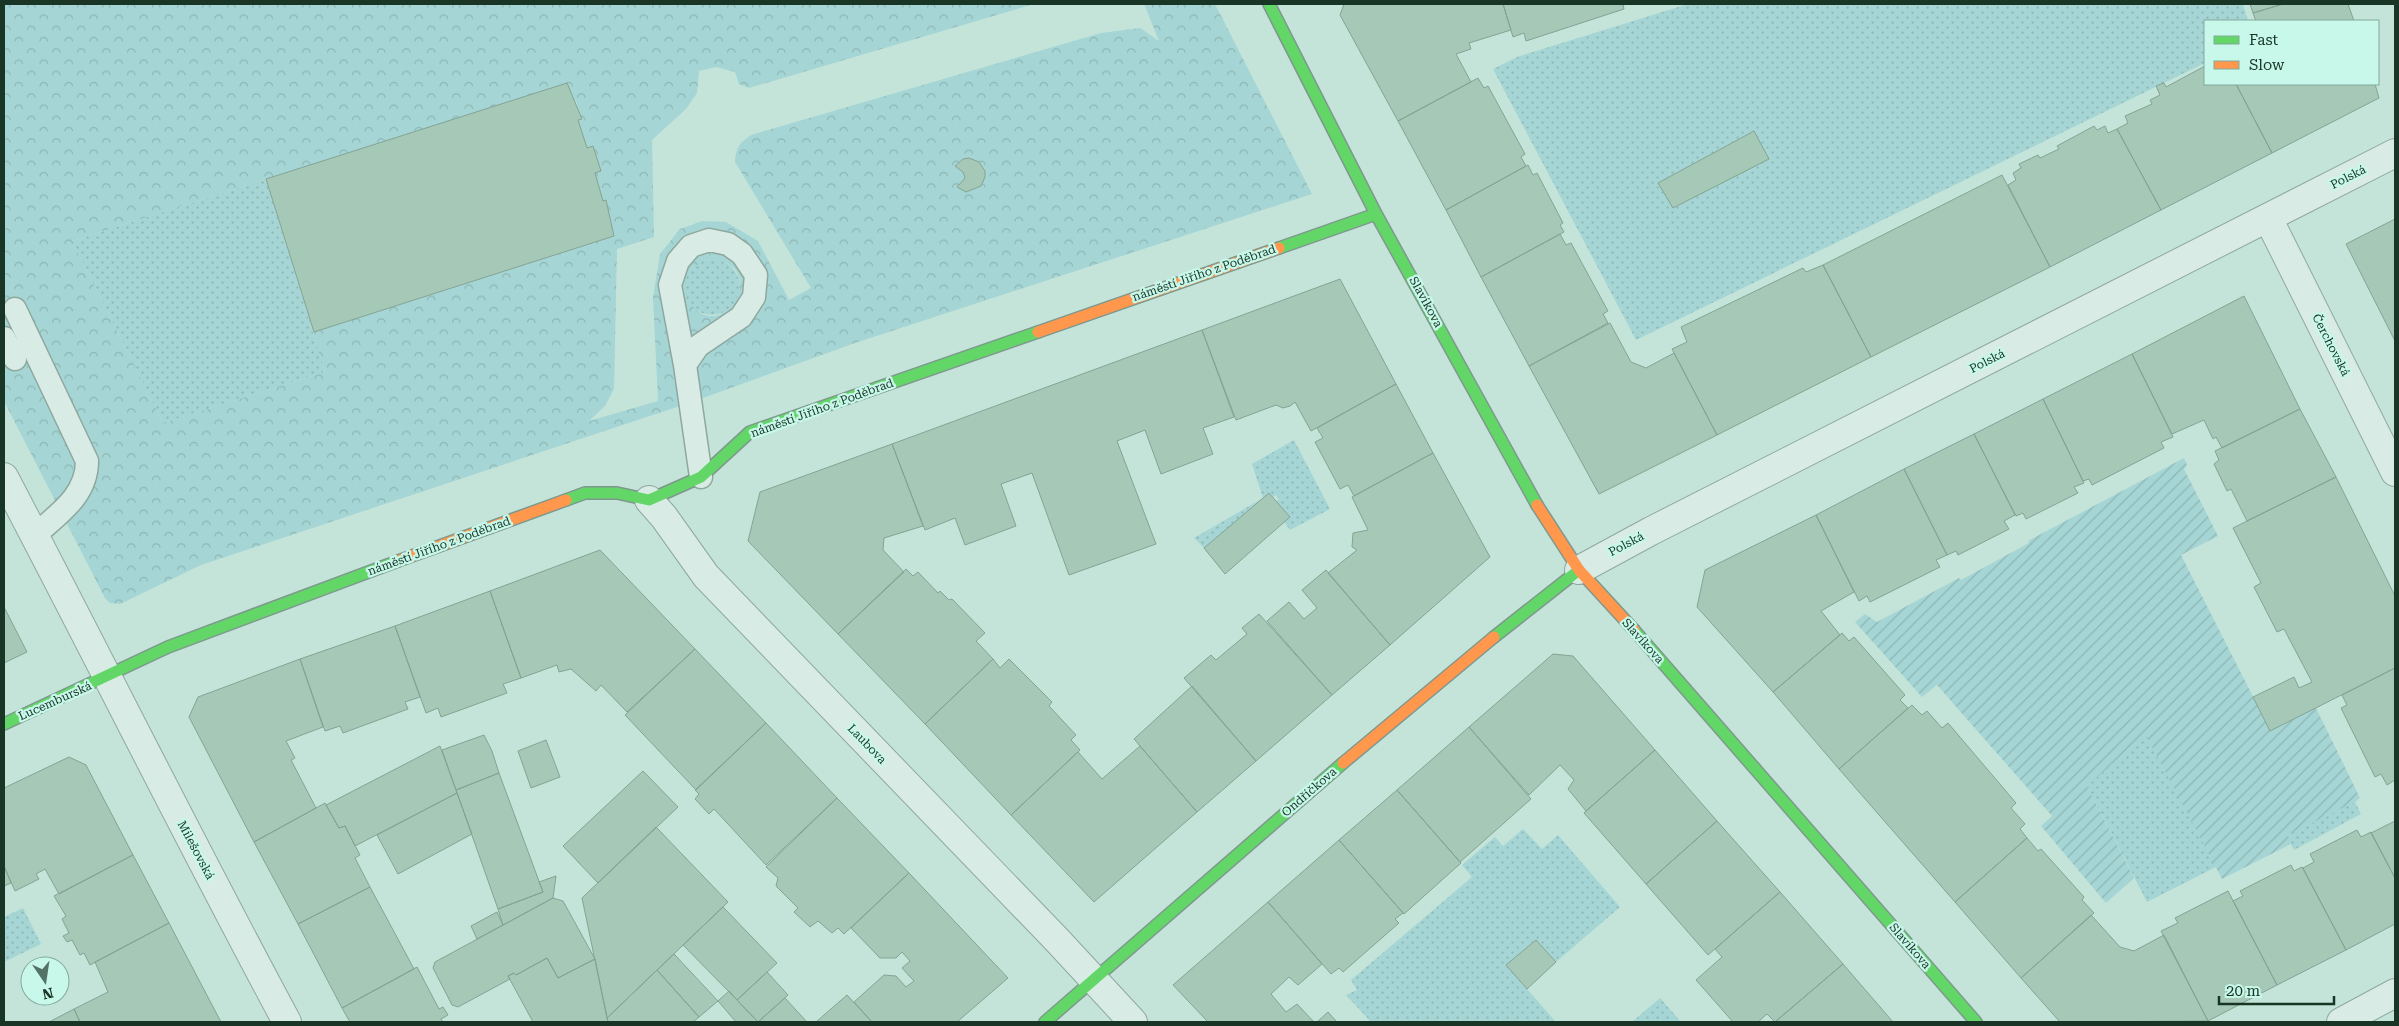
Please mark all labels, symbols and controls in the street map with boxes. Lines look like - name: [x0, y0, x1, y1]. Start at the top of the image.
- legend: [2204, 20, 2379, 85]
- text: Fast: [2249, 31, 2279, 49]
- text: Slow: [2249, 56, 2285, 74]
- street label: Polská: [2328, 162, 2369, 192]
- street label: náměstí Jiřího z Poděbrad: [1131, 242, 1278, 304]
- street label: Slavíkova: [1406, 274, 1446, 330]
- street label: Čerchovská: [2309, 312, 2353, 379]
- street label: Polská: [1967, 346, 2008, 376]
- street label: náměstí Jiřího z Poděbrad: [749, 376, 895, 440]
- street label: náměstí Jiřího z Poděbrad: [366, 514, 512, 578]
- street label: Polská: [1606, 529, 1646, 559]
- street label: Slavíkova: [1619, 616, 1667, 667]
- street label: Lucemburská: [16, 678, 94, 723]
- street label: Laubova: [845, 721, 890, 767]
- street label: Ondříčkova: [1279, 764, 1340, 820]
- street label: Milešovská: [175, 818, 218, 882]
- street label: Slavíkova: [1886, 920, 1934, 972]
- north arrow: [20, 956, 70, 1006]
- scale bar: [2219, 974, 2334, 1006]
- text: 20 m: [2226, 982, 2261, 1000]
- text: N: [41, 985, 55, 1003]

